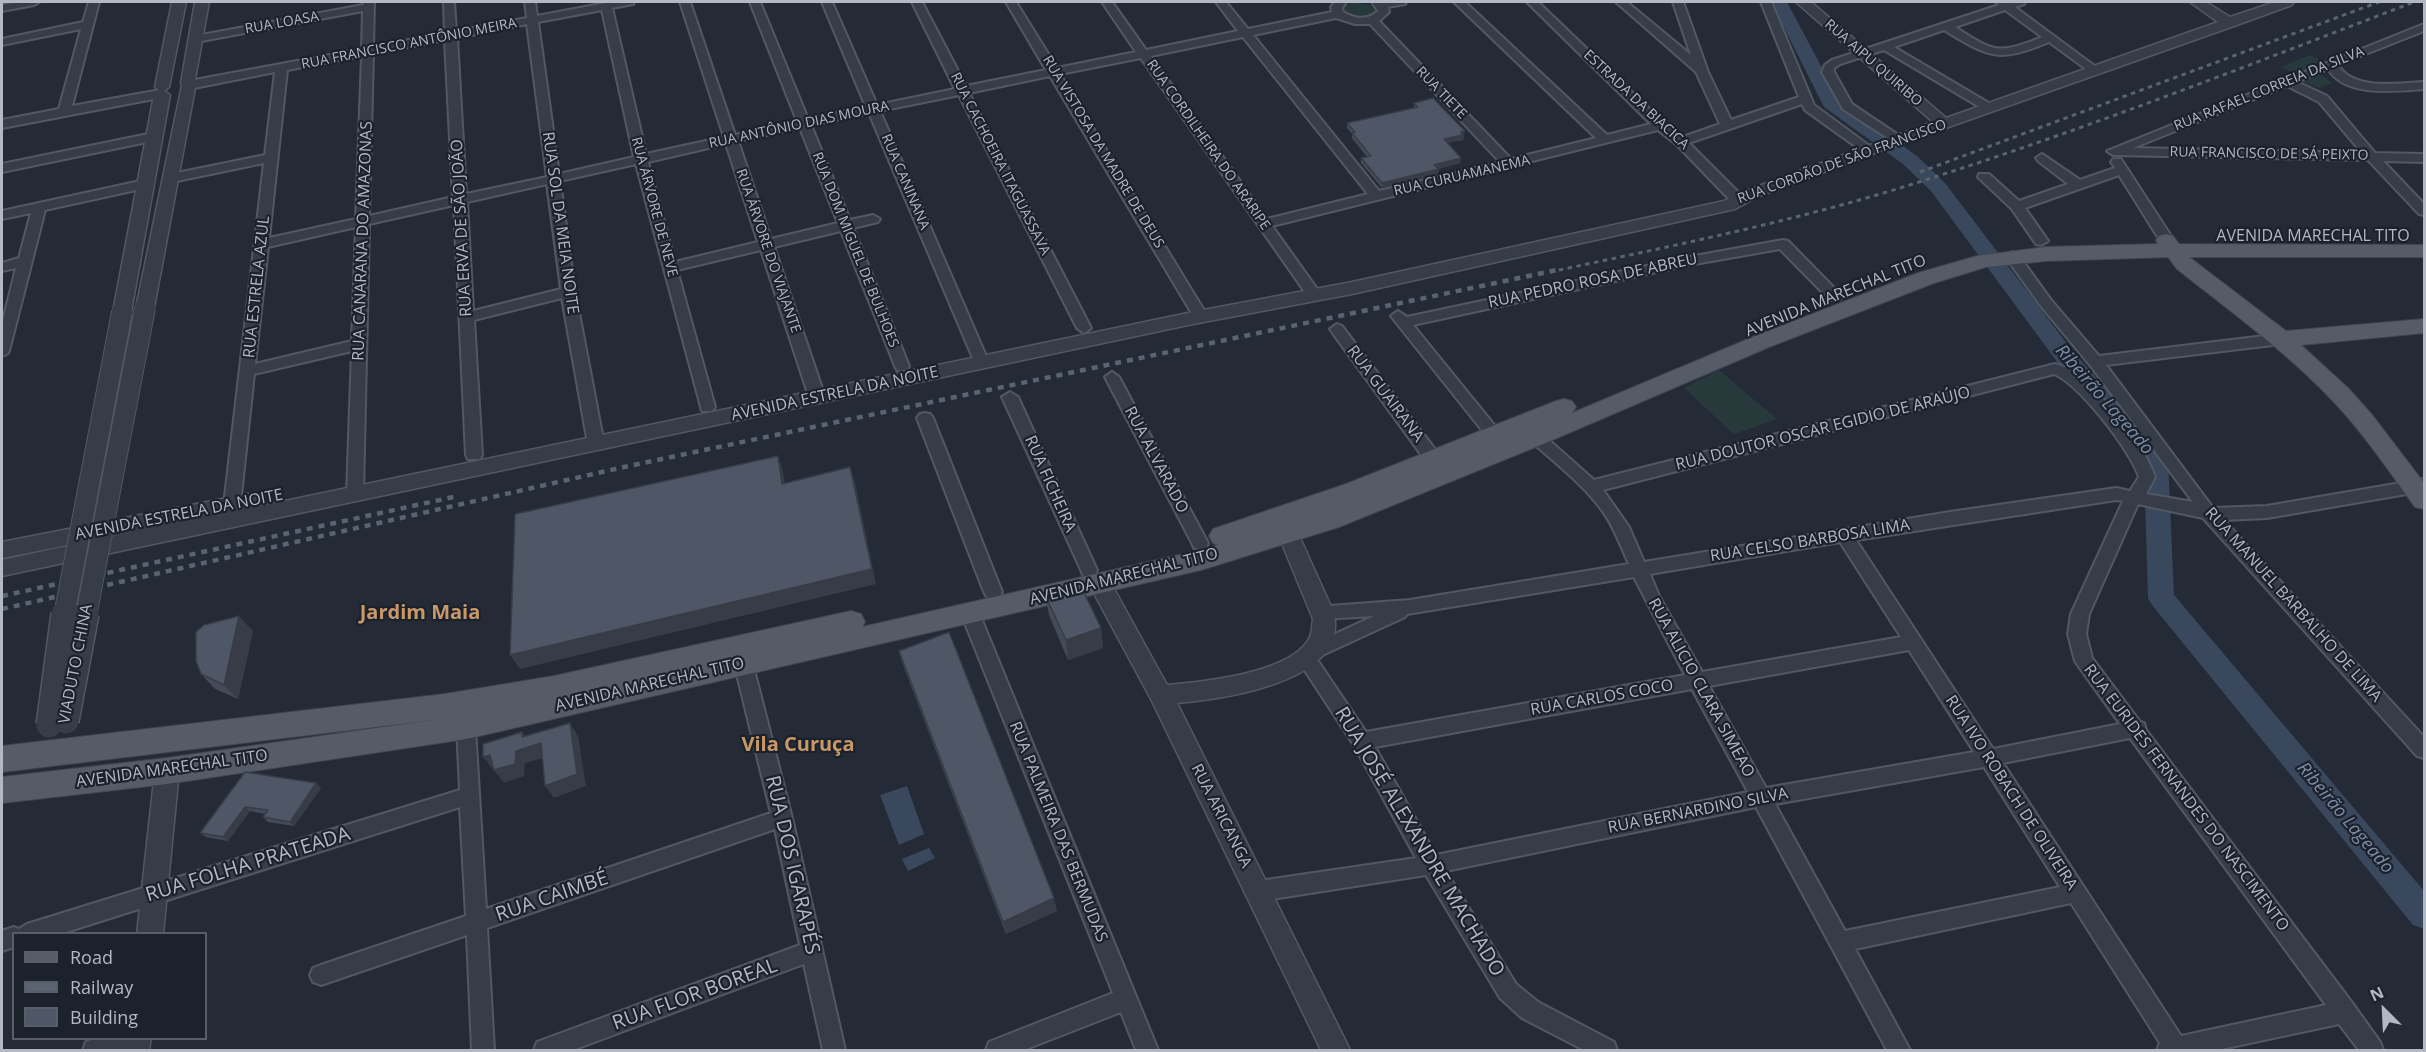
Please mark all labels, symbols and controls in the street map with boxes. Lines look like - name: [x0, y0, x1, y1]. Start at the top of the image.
- street label: RUA LOASA: [244, 8, 320, 38]
- street label: RUA FRANCISCO ANTÔNIO MEIRA: [300, 15, 518, 73]
- street label: RUA AIPU QUIRIBO: [1821, 16, 1925, 110]
- street label: RUA RAFAEL CORREIA DA SILVA: [2171, 43, 2367, 135]
- street label: ESTRADA DA BIACICA: [1580, 47, 1692, 153]
- street label: RUA VISTOSA DA MADRE DE DEUS: [1039, 53, 1167, 251]
- street label: RUA CORDILHEIRA DO ARARIPE: [1143, 57, 1273, 233]
- street label: RUA TIETE: [1412, 63, 1470, 123]
- street label: RUA CACHOEIRA ITAGUASSAVA: [946, 70, 1054, 258]
- street label: RUA ANTÔNIO DIAS MOURA: [707, 98, 891, 152]
- street label: RUA CORDÃO DE SÃO FRANCISCO: [1735, 116, 1949, 208]
- street label: RUA CANARANA DO AMAZONAS: [349, 121, 377, 361]
- street label: RUA SOL DA MEIA NOITE: [538, 131, 582, 315]
- street label: RUA CANINANA: [877, 132, 933, 232]
- street label: RUA ÁRVORE DE NEVE: [627, 135, 681, 279]
- street label: RUA ERVA DE SÃO JOÃO: [448, 139, 476, 317]
- street label: RUA FRANCISCO DE SÁ PEIXTO: [2169, 144, 2369, 164]
- street label: RUA DOM MIGUEL DE BULHOES: [808, 150, 902, 350]
- street label: RUA CURUAMANEMA: [1392, 152, 1532, 200]
- street label: RUA ÁRVORE DO VIAJANTE: [732, 167, 804, 335]
- street label: RUA ESTRELA AZUL: [240, 215, 274, 359]
- street label: AVENIDA MARECHAL TITO: [2216, 226, 2410, 246]
- street label: RUA PEDRO ROSA DE ABREU: [1487, 249, 1699, 313]
- street label: AVENIDA MARECHAL TITO: [1743, 251, 1929, 341]
- water label: Ribeirão Lageado: [2050, 341, 2158, 459]
- street label: RUA GUAIRANA: [1342, 342, 1428, 446]
- street label: AVENIDA ESTRELA DA NOITE: [730, 363, 940, 425]
- street label: RUA DOUTOR OSCAR EGIDIO DE ARAÚJO: [1674, 383, 1972, 475]
- street label: RUA ALVARADO: [1120, 403, 1192, 517]
- street label: RUA FICHEIRA: [1020, 433, 1080, 535]
- street label: AVENIDA ESTRELA DA NOITE: [73, 485, 285, 545]
- street label: RUA MANUEL BARBALHO DE LIMA: [2201, 504, 2385, 706]
- street label: RUA CELSO BARBOSA LIMA: [1709, 516, 1911, 566]
- street label: AVENIDA MARECHAL TITO: [1028, 544, 1220, 610]
- street label: RUA ALICIO CLARA SIMEAO: [1644, 595, 1758, 781]
- district label: Jardim Maia: [360, 601, 480, 625]
- street label: VIADUTO CHINA: [55, 603, 97, 725]
- street label: AVENIDA MARECHAL TITO: [554, 654, 746, 716]
- street label: RUA EURIDES FERNANDES DO NASCIMENTO: [2079, 661, 2293, 935]
- street label: RUA CARLOS COCO: [1529, 676, 1675, 720]
- street label: RUA IVO ROBACH DE OLIVEIRA: [1941, 692, 2081, 894]
- street label: RUA JOSÉ ALEXANDRE MACHADO: [1329, 703, 1509, 981]
- street label: RUA PALMEIRA DAS BERMUDAS: [1005, 719, 1111, 945]
- district label: Vila Curuça: [742, 733, 854, 757]
- street label: AVENIDA MARECHAL TITO: [75, 746, 269, 792]
- water label: Ribeirão Lageado: [2292, 758, 2398, 878]
- street label: RUA ARICANGA: [1187, 761, 1255, 871]
- street label: RUA DOS IGARAPÉS: [760, 773, 824, 957]
- street label: RUA BERNARDINO SILVA: [1606, 784, 1790, 838]
- street label: RUA FOLHA PRATEADA: [143, 822, 353, 908]
- street label: RUA CAIMBÉ: [492, 867, 612, 927]
- legend: [12, 932, 207, 1040]
- text: Road: [70, 945, 113, 969]
- street label: RUA FLOR BOREAL: [609, 954, 781, 1036]
- text: Railway: [70, 975, 133, 999]
- north arrow: [2354, 980, 2414, 1040]
- text: N: [2366, 981, 2387, 1006]
- text: Building: [70, 1005, 138, 1029]

